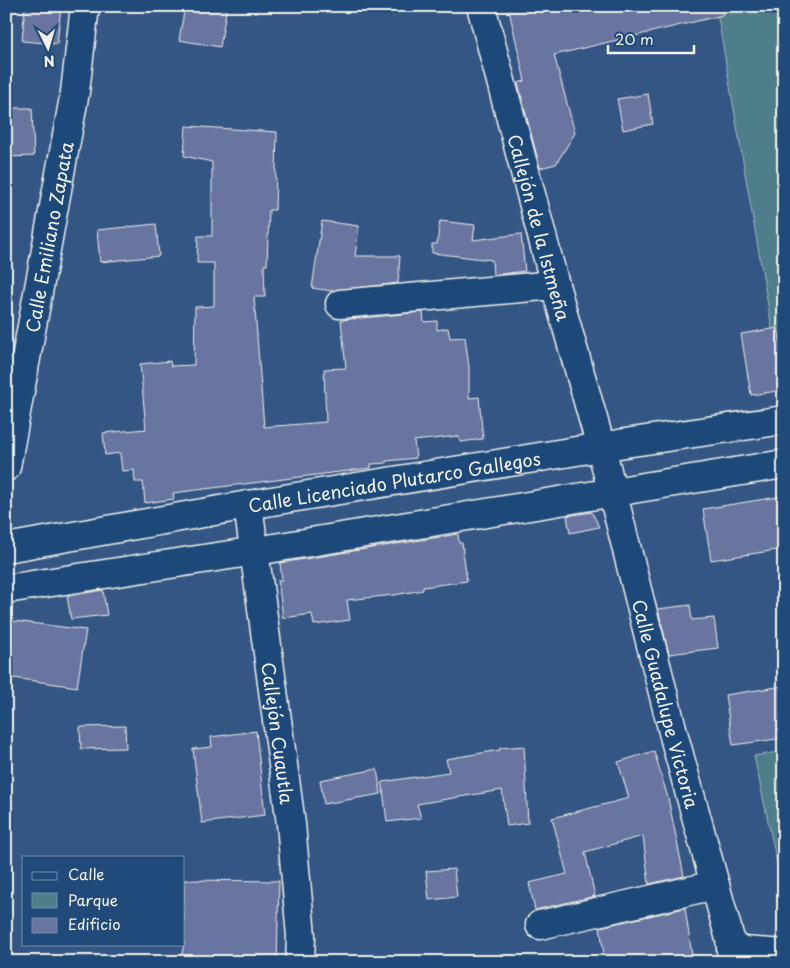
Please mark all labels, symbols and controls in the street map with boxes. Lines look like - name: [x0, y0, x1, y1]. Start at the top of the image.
- north arrow: [22, 22, 72, 72]
- scale bar: [608, 22, 694, 54]
- text: 20 m: [615, 27, 654, 50]
- text: N: [43, 51, 56, 72]
- street label: Callejón de la Istmeña: [502, 131, 578, 324]
- street label: Calle Emiliano Zapata: [18, 139, 79, 334]
- street label: Calle Licenciado Plutarco Gallegos: [246, 444, 542, 518]
- street label: Calle Guadalupe Victoria: [626, 596, 707, 812]
- street label: Callejón Cuautla: [256, 660, 302, 806]
- legend: [22, 856, 185, 946]
- text: Calle: [68, 862, 105, 885]
- text: Parque: [68, 888, 118, 911]
- text: Edificio: [68, 912, 121, 935]

